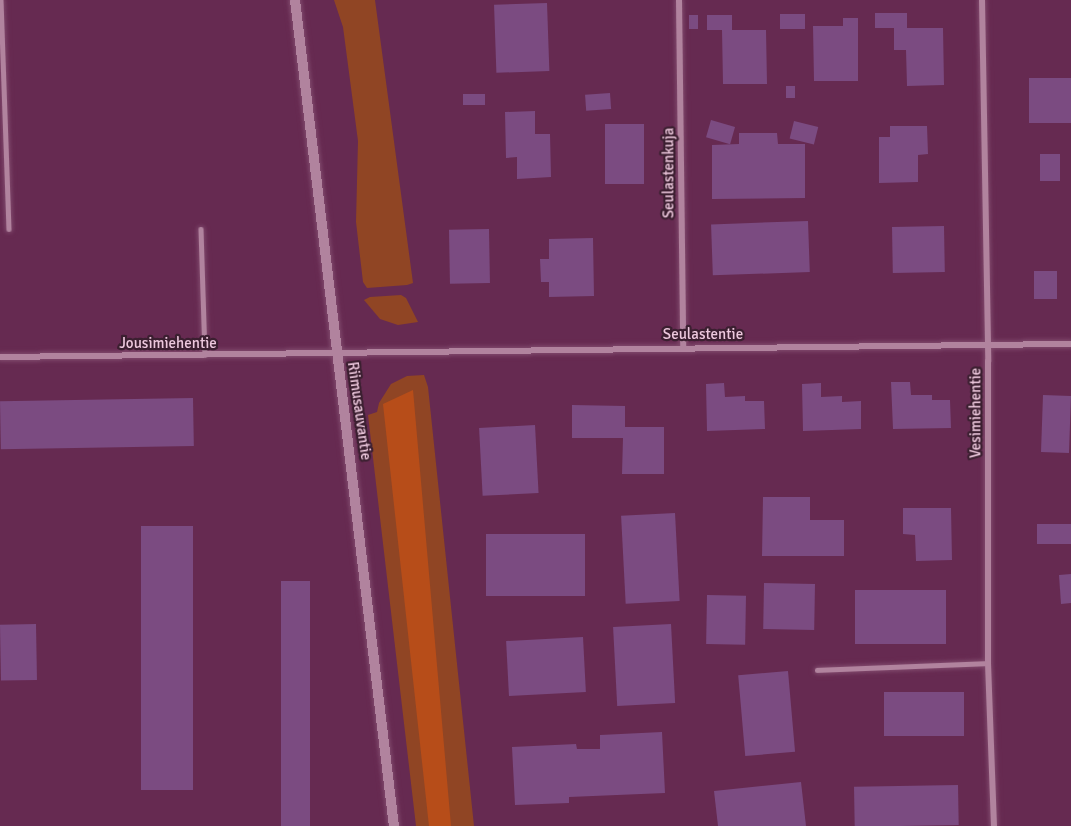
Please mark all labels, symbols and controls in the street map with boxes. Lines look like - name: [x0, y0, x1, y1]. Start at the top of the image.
- street label: Seulastenkuja: [660, 128, 678, 218]
- street label: Seulastentie: [663, 326, 743, 344]
- street label: Jousimiehentie: [119, 335, 217, 353]
- street label: Riimusauvantie: [343, 361, 375, 461]
- street label: Vesimiehentie: [967, 368, 985, 458]

